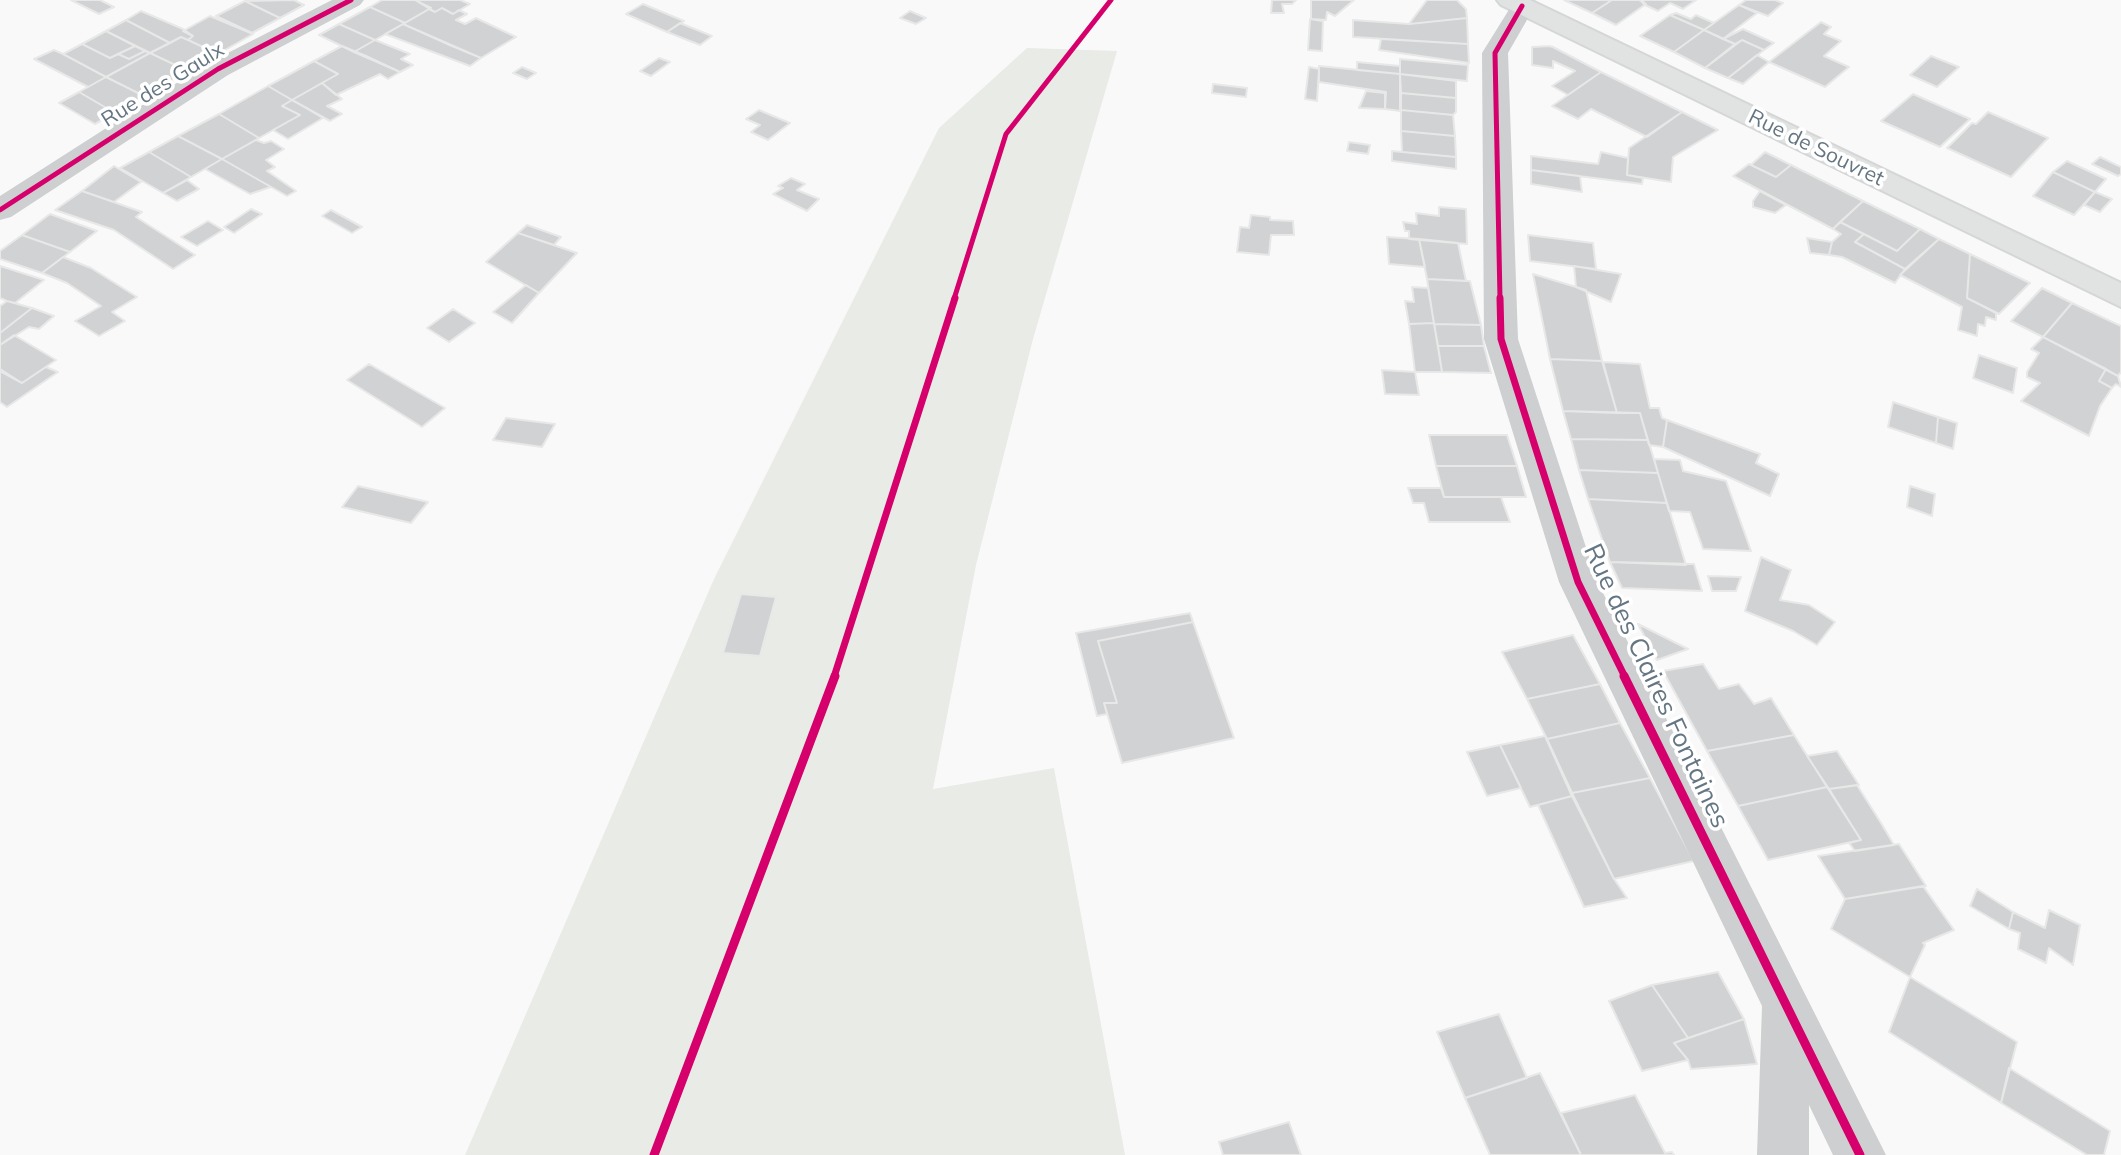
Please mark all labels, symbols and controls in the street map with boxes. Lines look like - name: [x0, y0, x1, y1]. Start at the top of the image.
- street label: Rue des Gaulx: [97, 37, 229, 133]
- street label: Rue de Souvret: [1744, 104, 1888, 192]
- street label: Rue des Claires Fontaines: [1576, 539, 1736, 833]

